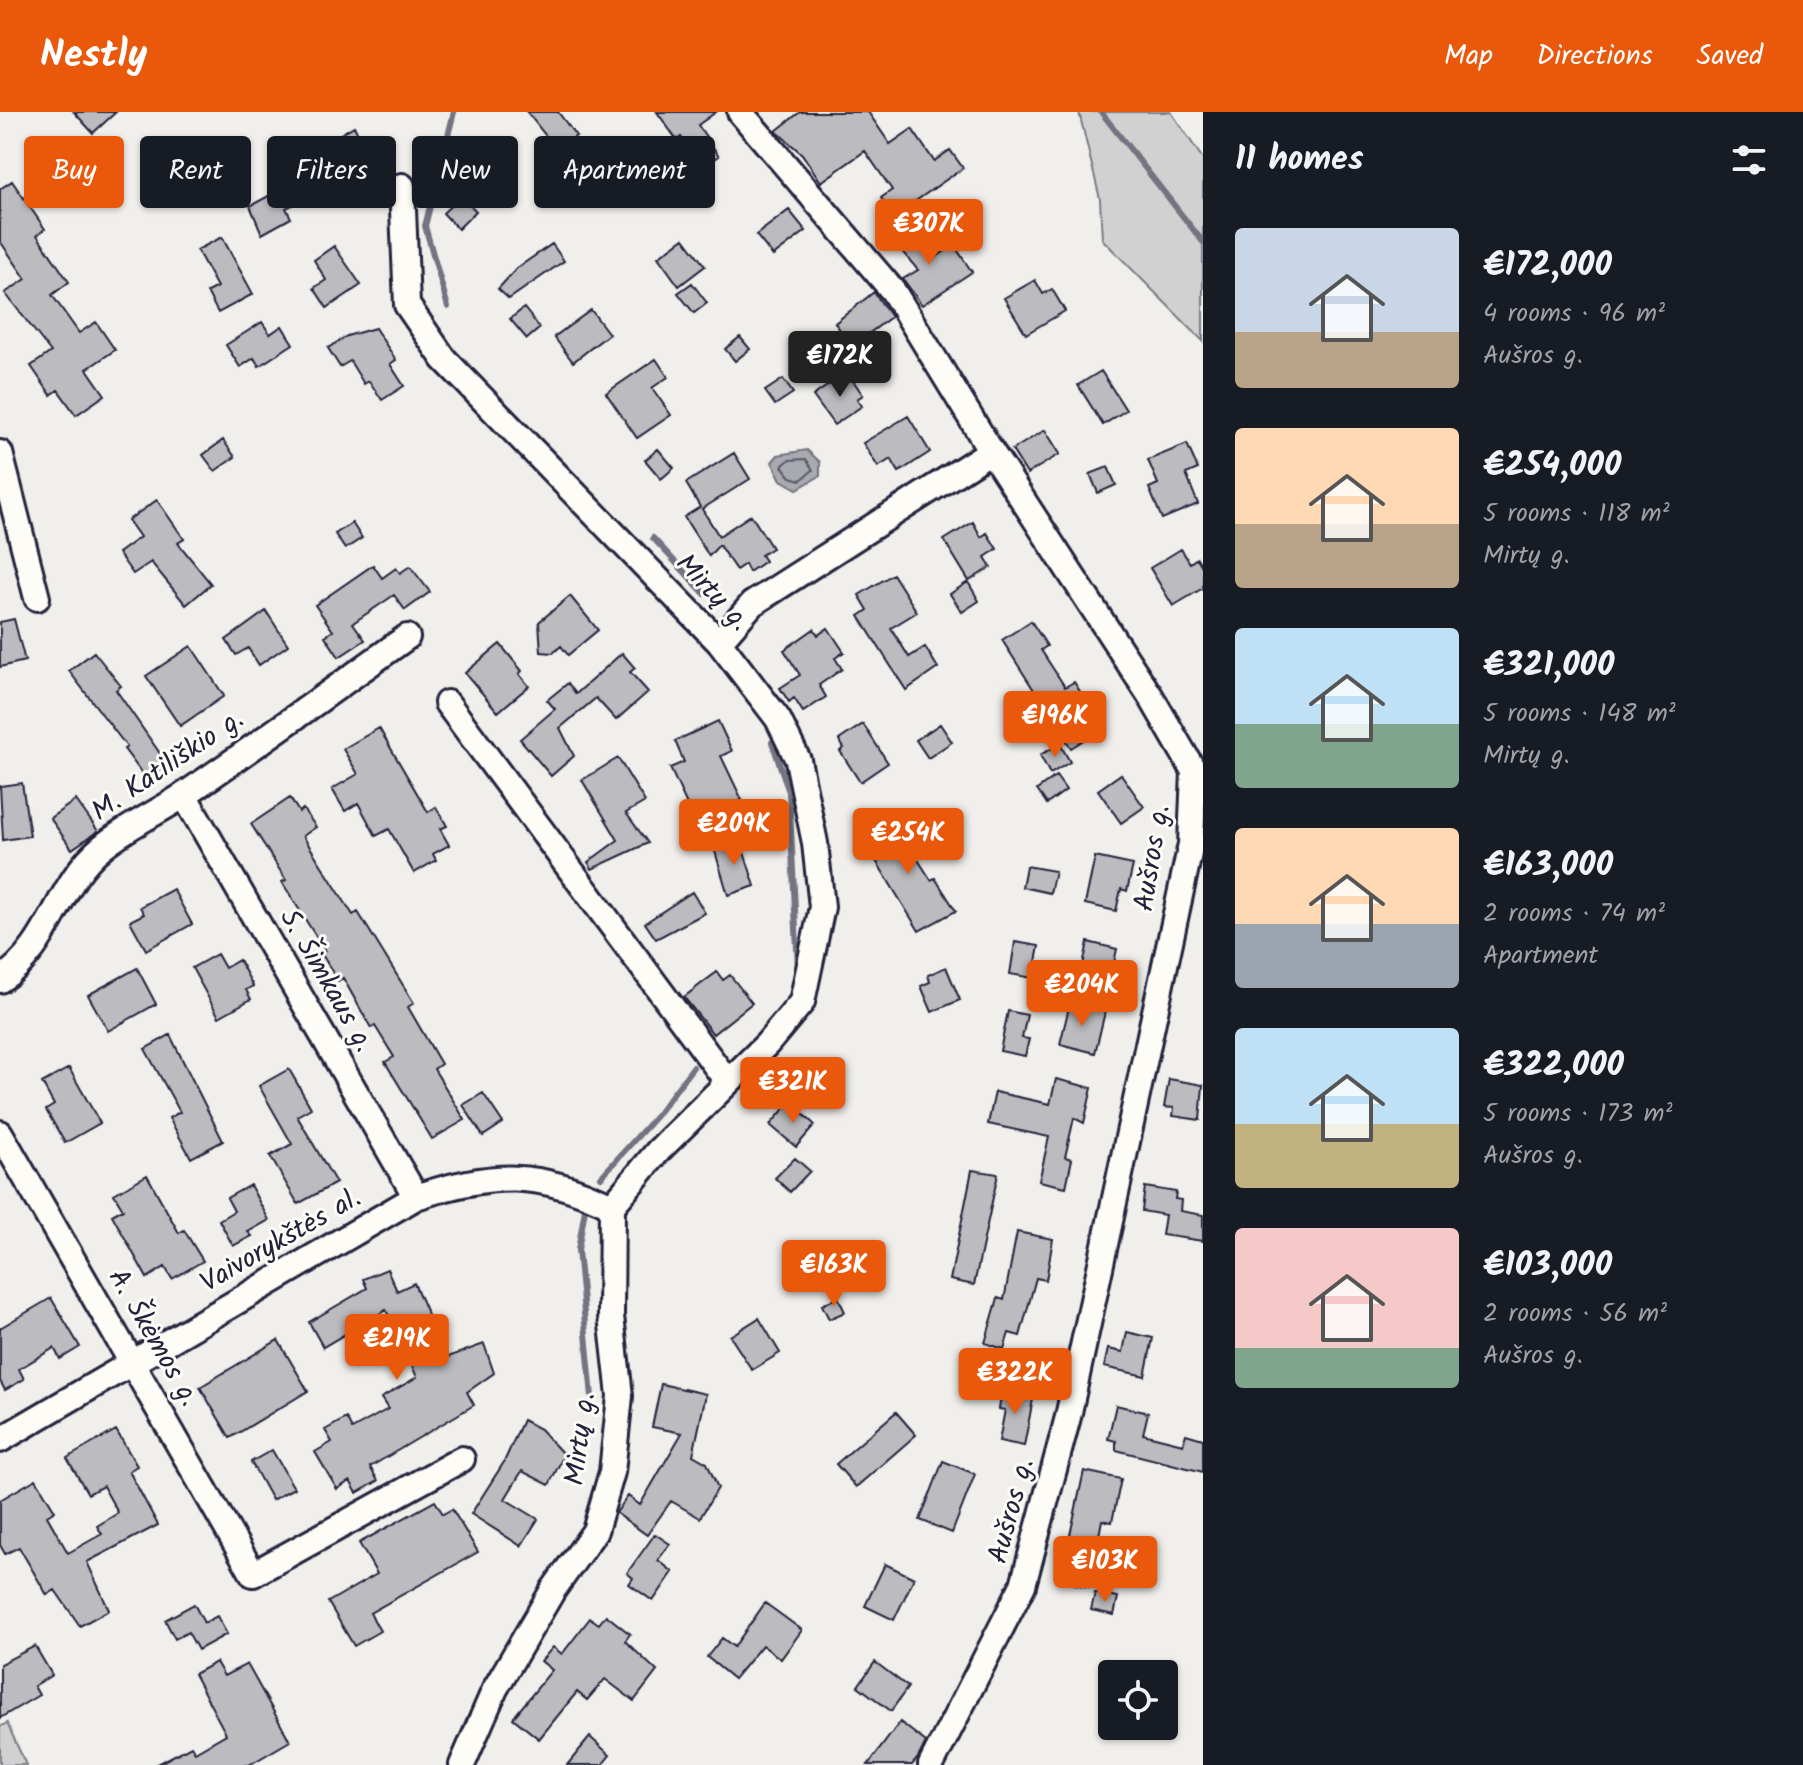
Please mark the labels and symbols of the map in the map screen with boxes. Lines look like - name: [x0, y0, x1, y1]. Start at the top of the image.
- pin: €307K: [873, 199, 985, 267]
- pin: €172K: [784, 331, 896, 399]
- street label: Mirtų g.: [664, 543, 760, 643]
- pin: €196K: [999, 691, 1111, 759]
- street label: M. Katiliškio g.: [82, 698, 254, 834]
- pin: €209K: [678, 799, 790, 867]
- street label: Aušros g.: [1122, 801, 1184, 915]
- pin: €254K: [852, 808, 964, 876]
- street label: S. Šimkaus g.: [267, 901, 385, 1061]
- pin: €204K: [1026, 960, 1138, 1028]
- pin: €321K: [737, 1057, 849, 1125]
- street label: Vaivorykštės al.: [192, 1177, 370, 1305]
- pin: €163K: [778, 1240, 890, 1308]
- street label: A. Škėmos g.: [95, 1260, 211, 1416]
- pin: €219K: [341, 1314, 453, 1382]
- pin: €322K: [959, 1348, 1071, 1416]
- street label: Mirtų g.: [553, 1390, 609, 1488]
- street label: Aušros g.: [976, 1453, 1048, 1569]
- pin: €103K: [1049, 1536, 1161, 1604]

